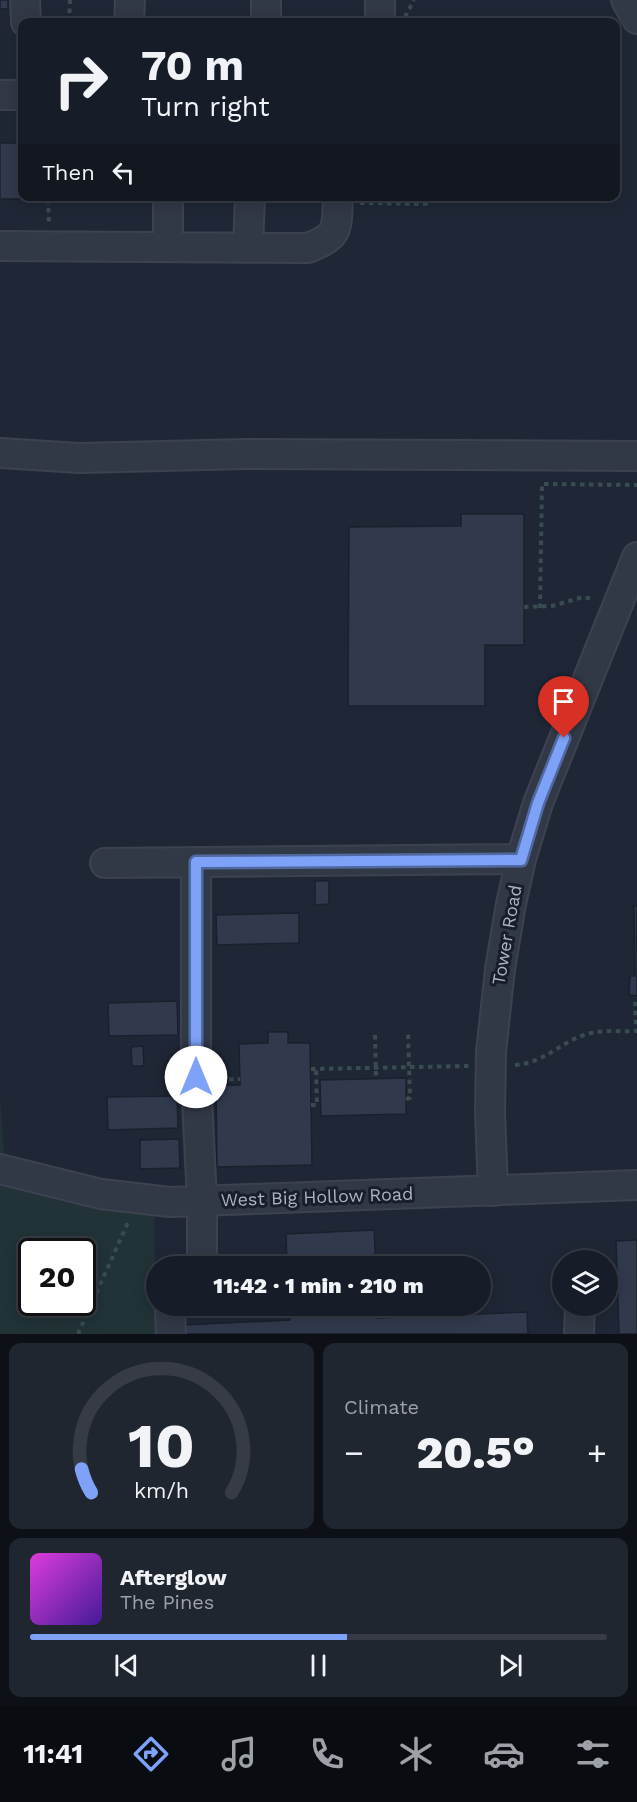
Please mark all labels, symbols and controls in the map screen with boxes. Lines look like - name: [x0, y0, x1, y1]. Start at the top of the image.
- text: 70 m: [141, 41, 244, 90]
- icon: right: [42, 42, 120, 120]
- text: Turn right: [141, 91, 270, 123]
- icon: left: [107, 156, 140, 189]
- text: Then: [42, 160, 95, 185]
- pin: [538, 676, 589, 738]
- icon: arrive: [547, 685, 580, 718]
- street label: Tower Road: [487, 883, 526, 987]
- position arrow: [164, 1045, 228, 1109]
- street label: West Big Hollow Road: [220, 1183, 414, 1210]
- speed limit sign: 20: [18, 1238, 96, 1316]
- map controls: [552, 1250, 618, 1316]
- button: layers: [552, 1250, 618, 1316]
- text: 11:42 · 1 min · 210 m: [213, 1273, 424, 1298]
- text: Climate: [344, 1395, 419, 1419]
- text: 10: [128, 1409, 195, 1482]
- text: 20.5°: [416, 1426, 535, 1479]
- text: −: [344, 1433, 364, 1472]
- text: +: [587, 1433, 607, 1472]
- text: km/h: [134, 1478, 189, 1503]
- text: Afterglow: [120, 1565, 227, 1590]
- text: The Pines: [120, 1590, 214, 1614]
- icon: previous: [110, 1649, 143, 1682]
- icon: pause: [302, 1649, 335, 1682]
- icon: next: [494, 1649, 527, 1682]
- icon: directions: [130, 1733, 172, 1775]
- icon: music: [218, 1733, 260, 1775]
- icon: phone: [306, 1733, 348, 1775]
- icon: climate: [395, 1733, 437, 1775]
- icon: car: [483, 1733, 525, 1775]
- icon: filters: [572, 1733, 614, 1775]
- text: 11:41: [23, 1738, 83, 1770]

